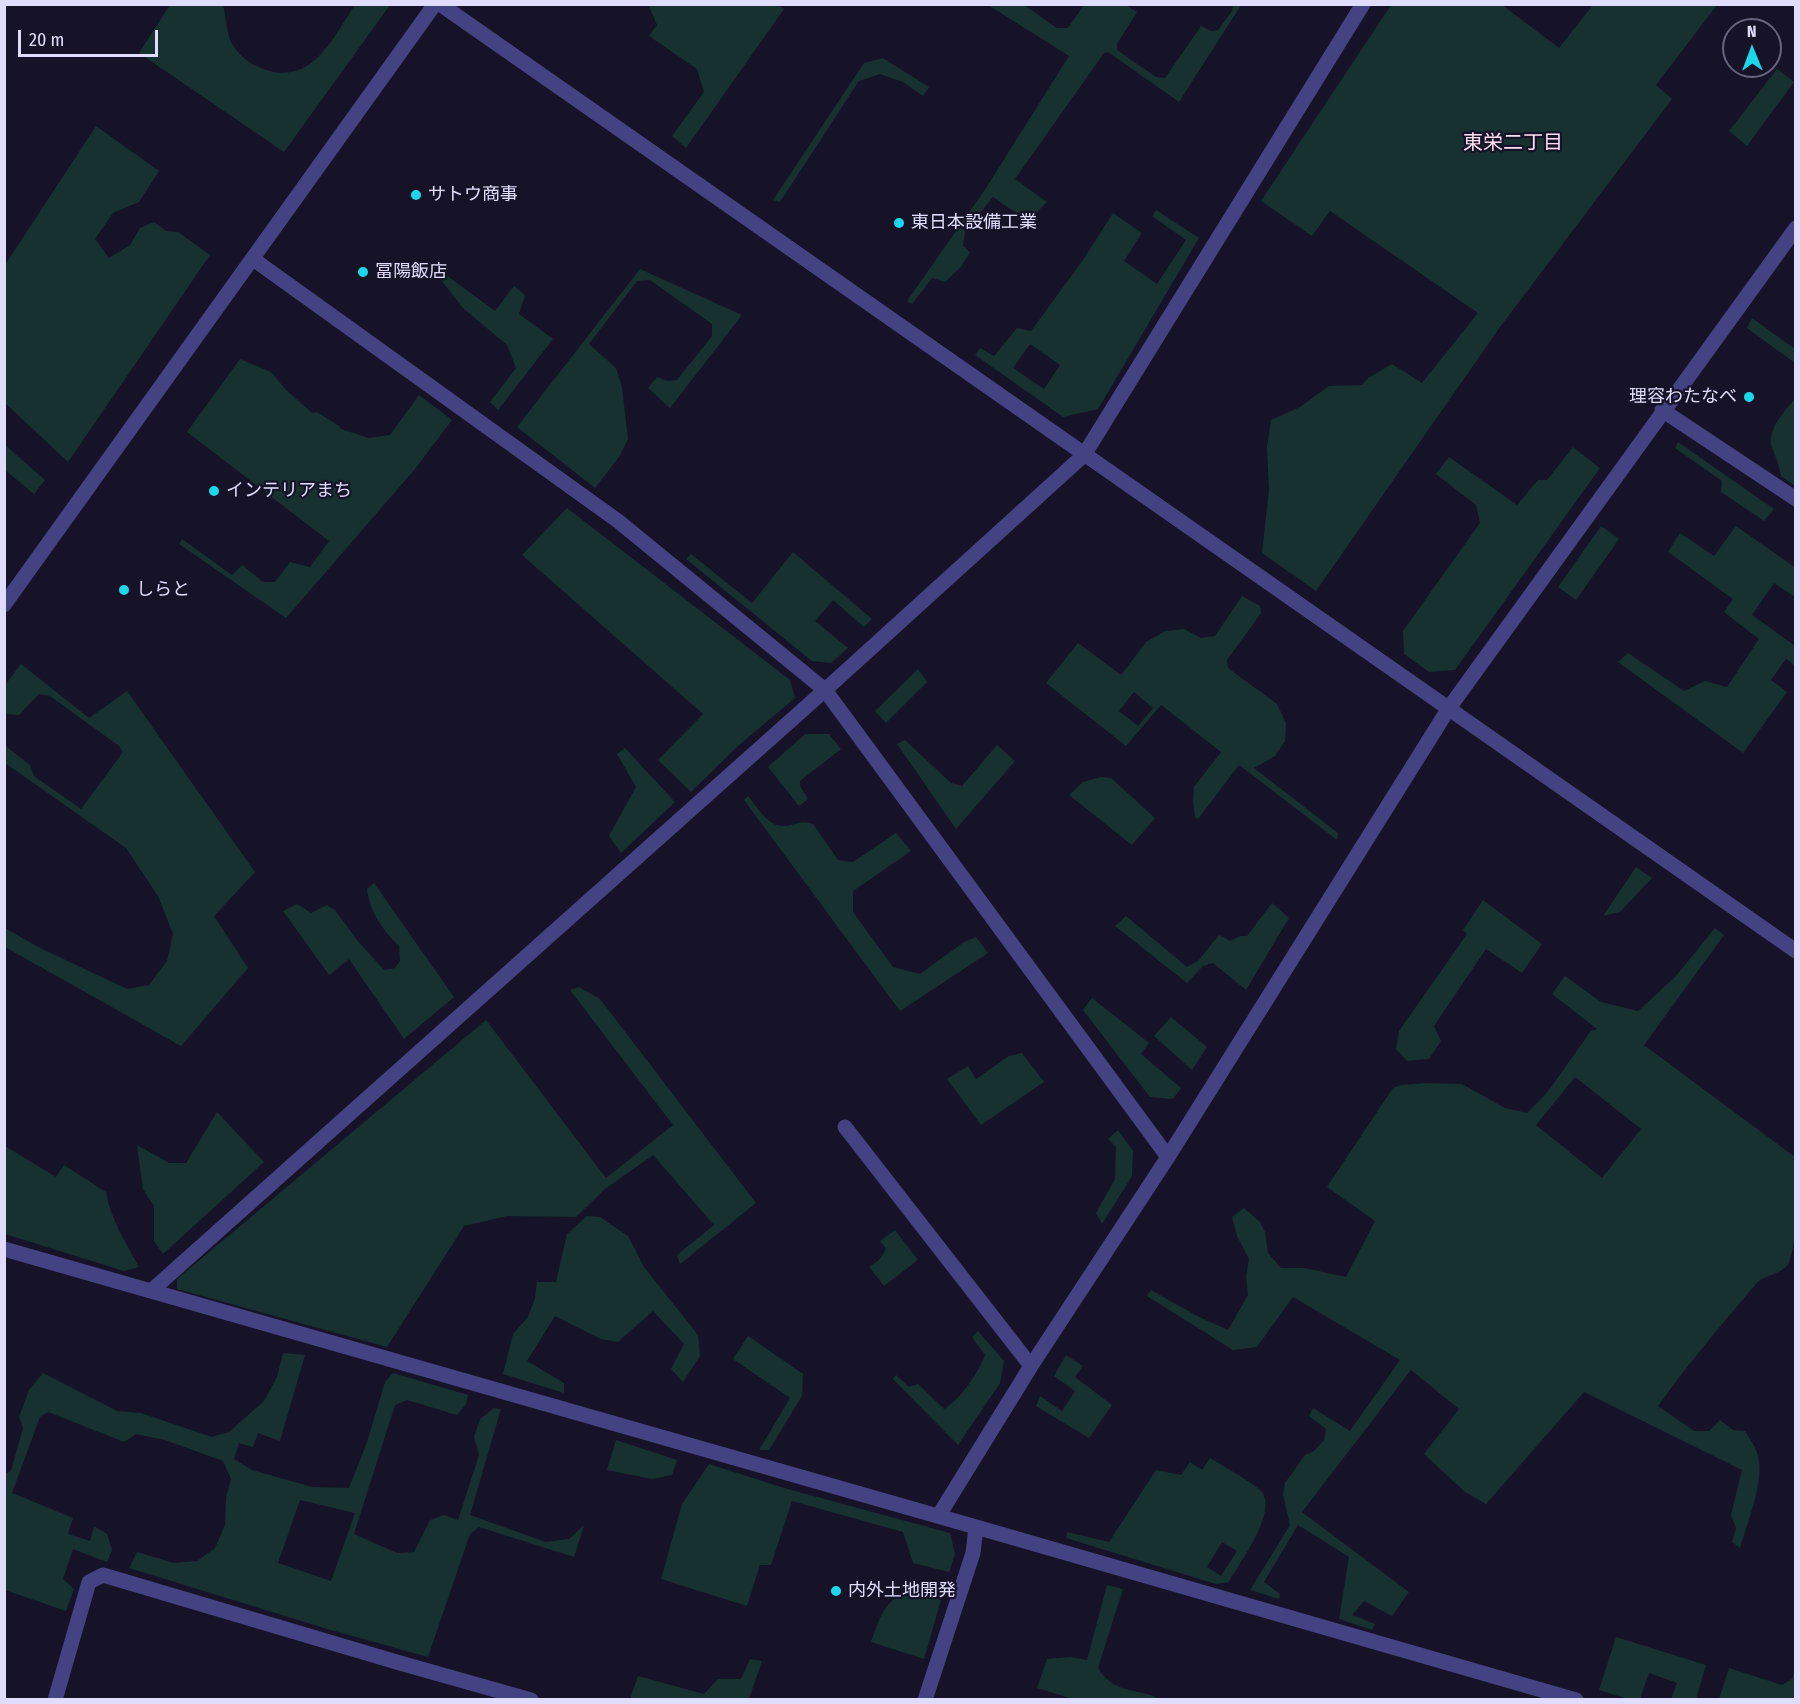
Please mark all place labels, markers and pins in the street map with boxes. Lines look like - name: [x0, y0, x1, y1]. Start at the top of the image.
- place label: サトウ商事: [428, 184, 518, 206]
- marker: サトウ商事: [409, 188, 423, 202]
- place label: 東日本設備工業: [911, 212, 1037, 234]
- marker: 東日本設備工業: [892, 216, 906, 230]
- place label: 冨陽飯店: [375, 261, 447, 283]
- marker: 冨陽飯店: [356, 265, 370, 279]
- place label: 理容わたなべ: [1629, 386, 1737, 408]
- marker: 理容わたなべ: [1742, 390, 1756, 404]
- place label: インテリアまち: [226, 480, 352, 502]
- marker: インテリアまち: [207, 484, 221, 498]
- place label: しらと: [136, 579, 190, 601]
- marker: しらと: [117, 583, 131, 597]
- place label: 内外土地開発: [848, 1580, 956, 1602]
- marker: 内外土地開発: [829, 1584, 843, 1598]

